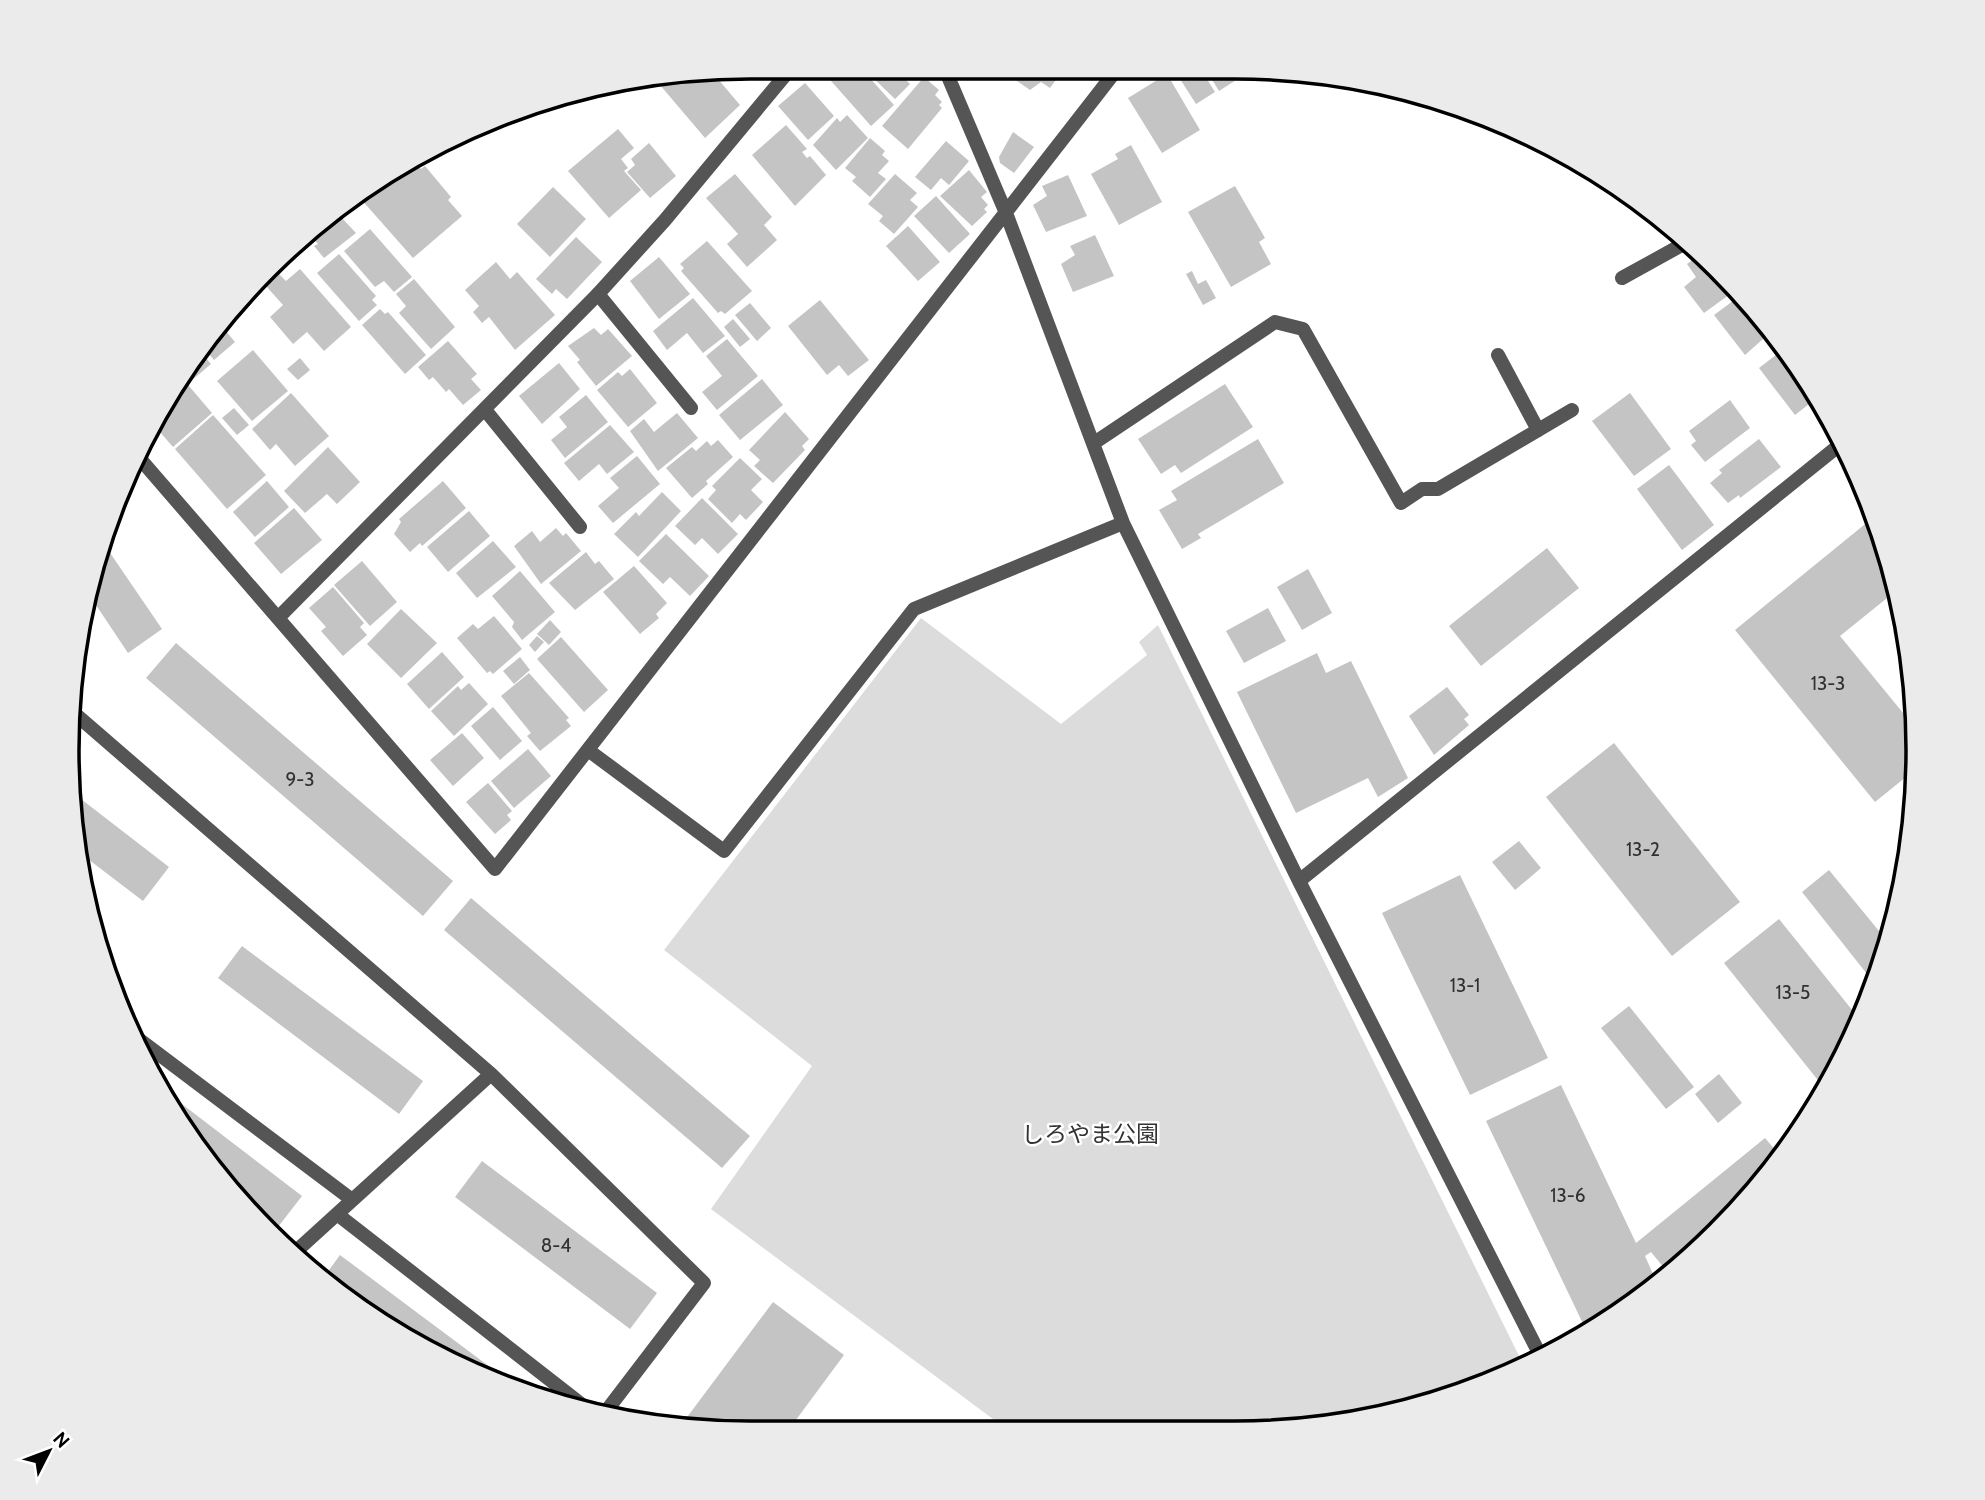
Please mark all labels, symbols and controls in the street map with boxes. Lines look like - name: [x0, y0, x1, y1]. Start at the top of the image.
- house number: 13-3: [1811, 672, 1845, 695]
- house number: 9-3: [286, 768, 314, 791]
- house number: 13-2: [1626, 838, 1660, 861]
- house number: 13-1: [1450, 974, 1480, 997]
- house number: 13-5: [1776, 981, 1810, 1004]
- park label: しろやま公園: [1021, 1120, 1159, 1148]
- house number: 13-6: [1550, 1184, 1586, 1207]
- house number: 8-4: [541, 1234, 571, 1257]
- north arrow: [14, 1416, 84, 1486]
- text: N: [48, 1427, 74, 1453]

